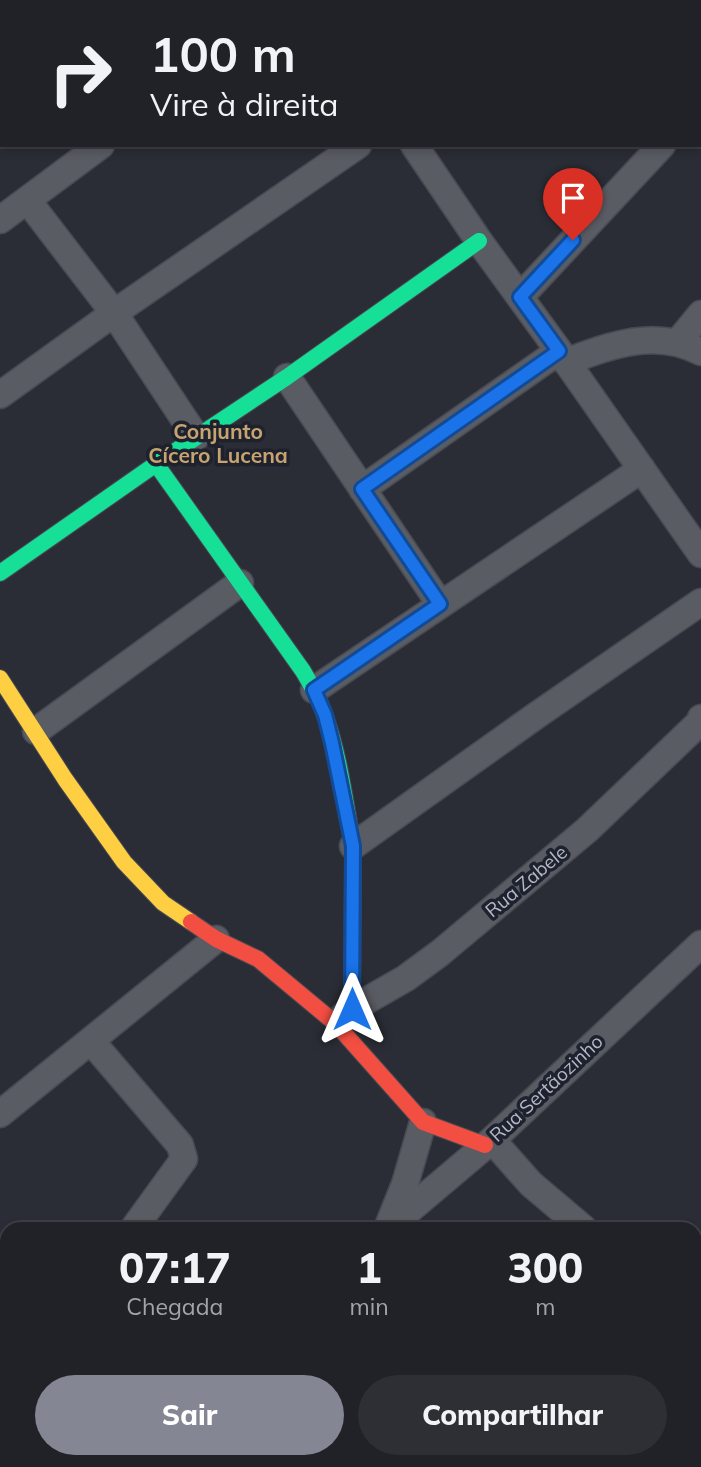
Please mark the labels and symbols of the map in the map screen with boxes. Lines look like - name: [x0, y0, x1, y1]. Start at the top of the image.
- pin: [543, 168, 603, 240]
- district label: Conjunto Cícero Lucena: [148, 418, 288, 468]
- street label: Rua Zabele: [480, 840, 572, 922]
- position arrow: [315, 972, 389, 1046]
- street label: Rua Sertãozinho: [484, 1029, 608, 1147]

